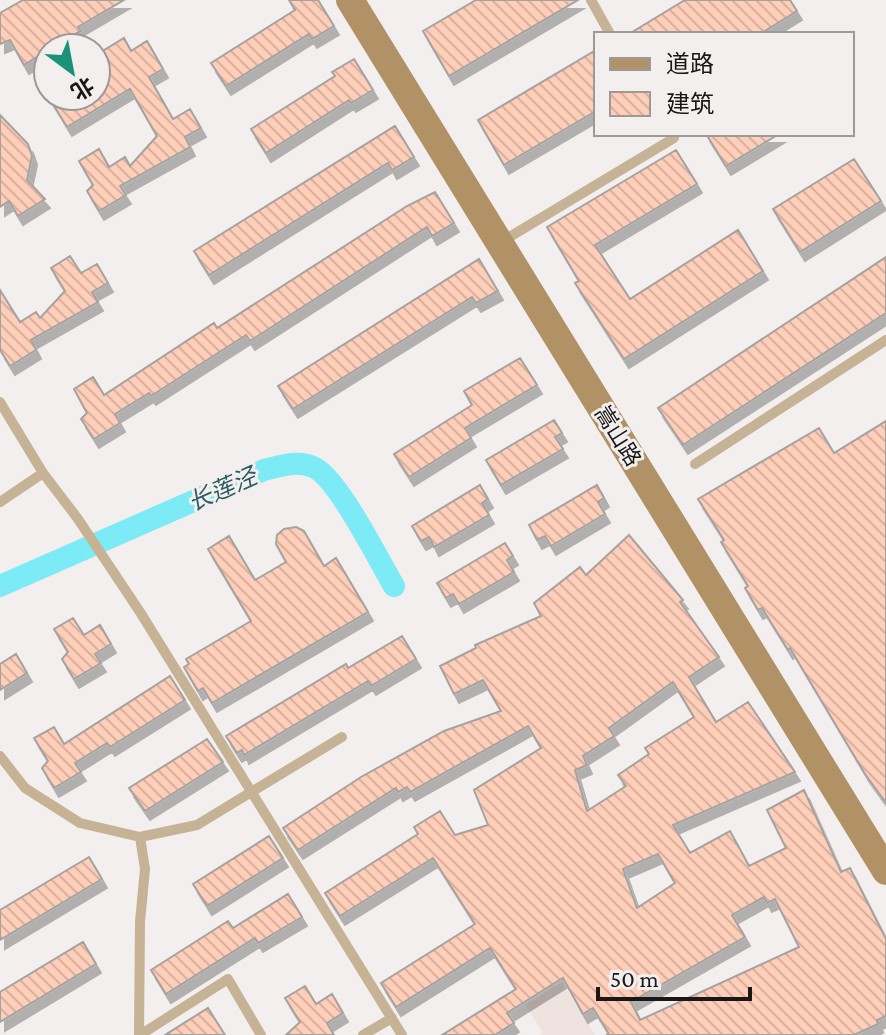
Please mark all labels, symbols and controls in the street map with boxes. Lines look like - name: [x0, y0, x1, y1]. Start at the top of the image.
- north arrow: [32, 32, 112, 112]
- legend: [594, 32, 854, 136]
- text: 道路: [666, 50, 714, 77]
- text: 北: [66, 72, 98, 105]
- text: 建筑: [666, 90, 714, 117]
- street label: 嵩山路: [590, 401, 646, 471]
- water label: 长莲泾: [184, 461, 262, 516]
- scale bar: [598, 951, 750, 1001]
- text: 50 m: [610, 965, 659, 992]

